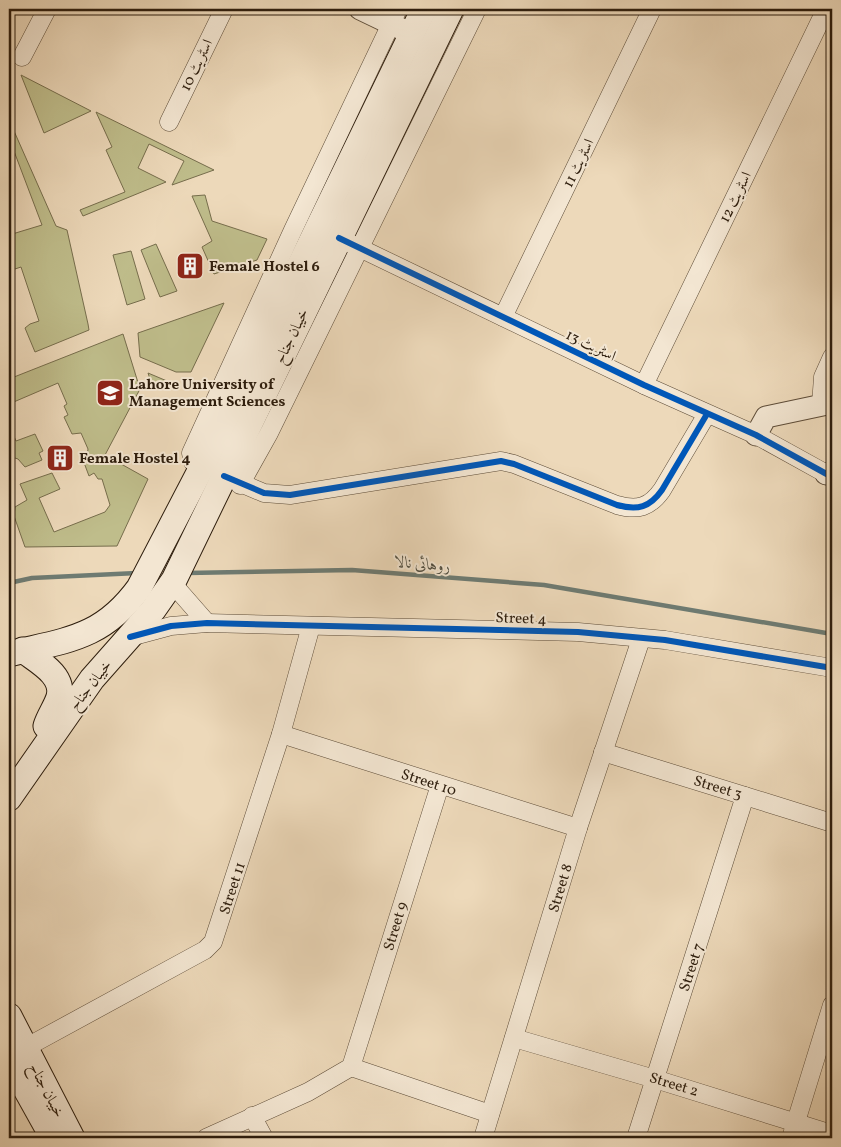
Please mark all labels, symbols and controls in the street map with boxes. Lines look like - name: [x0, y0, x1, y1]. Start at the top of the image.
- street label: اسٹریٹ 10: [176, 36, 219, 95]
- street label: اسٹریٹ 11: [559, 136, 600, 192]
- street label: اسٹریٹ 12: [715, 169, 758, 227]
- building icon: Female Hostel 6: [175, 251, 205, 281]
- place label: Female Hostel 6: [209, 257, 320, 278]
- street label: خیبان جناح: [270, 306, 316, 368]
- street label: اسٹریٹ 13: [562, 325, 619, 368]
- place label: Lahore University of Management Sciences: [129, 375, 285, 413]
- school or university icon: Lahore University of Management Sciences: [95, 378, 125, 408]
- building icon: Female Hostel 4: [45, 443, 75, 473]
- place label: Female Hostel 4: [79, 449, 191, 470]
- water label: روہائی نالا: [393, 552, 451, 578]
- street label: Street 4: [495, 608, 547, 631]
- street label: خیبان جناح: [65, 656, 118, 716]
- street label: Street 10: [398, 765, 459, 802]
- street label: Street 3: [691, 771, 745, 806]
- street label: Street 11: [215, 860, 252, 917]
- street label: Street 8: [544, 861, 579, 915]
- street label: Street 9: [379, 899, 414, 953]
- street label: Street 7: [675, 941, 710, 994]
- street label: خیبان جناح: [22, 1060, 69, 1122]
- street label: Street 2: [646, 1068, 701, 1103]

